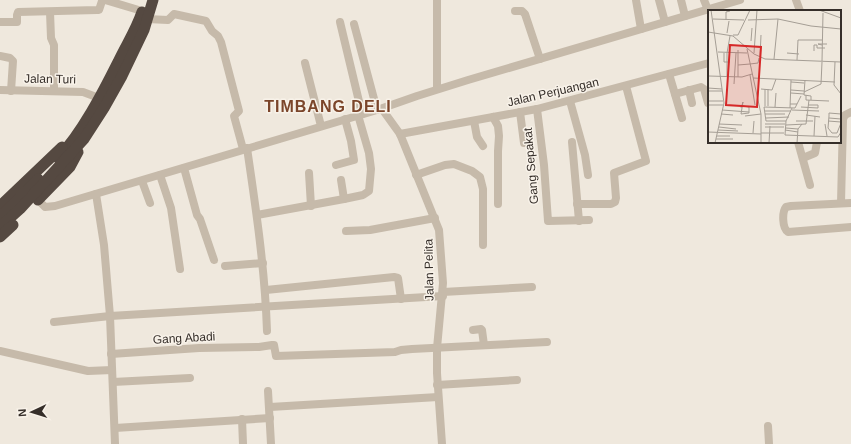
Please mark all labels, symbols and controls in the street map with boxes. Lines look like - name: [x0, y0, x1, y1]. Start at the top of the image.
- inset map: [708, 10, 841, 143]
- street label: Jalan Turi: [24, 72, 76, 86]
- street label: Jalan Perjuangan: [506, 75, 600, 109]
- district label: TIMBANG DELI: [264, 98, 392, 115]
- street label: Gang Sepakat: [521, 127, 541, 205]
- street label: Jalan Pelita: [421, 239, 437, 301]
- street label: Gang Abadi: [152, 329, 216, 347]
- north arrow: [12, 392, 52, 432]
- text: N: [16, 408, 28, 417]

